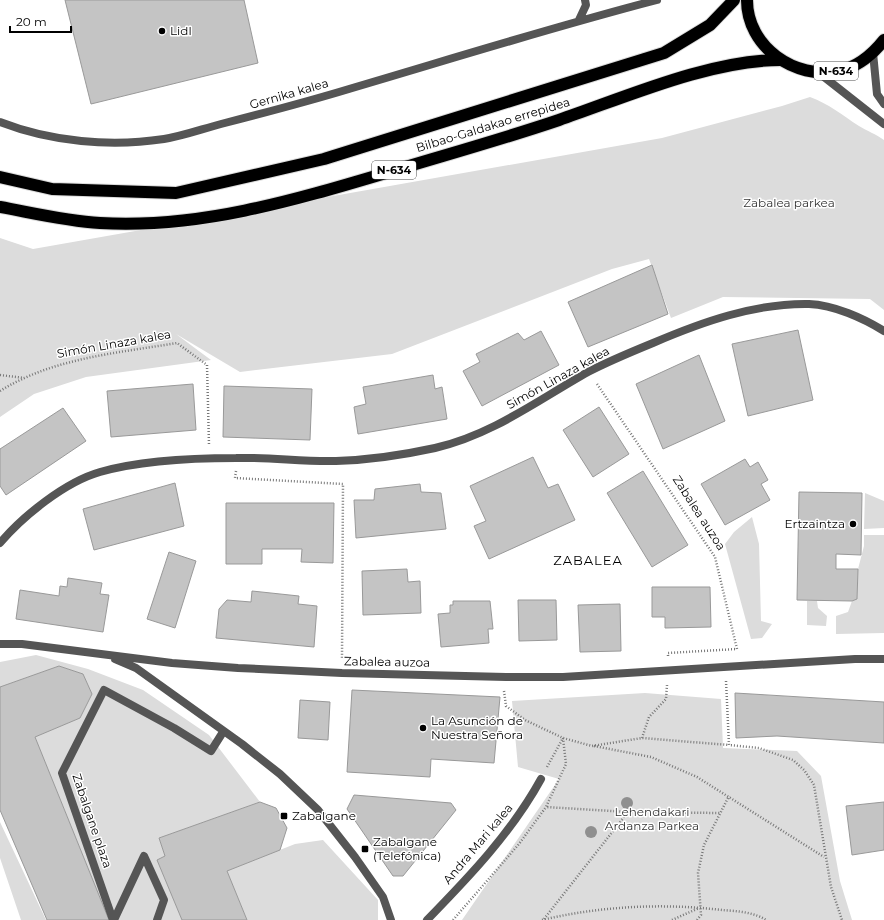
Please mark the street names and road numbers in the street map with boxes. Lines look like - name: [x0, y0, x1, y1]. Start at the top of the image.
- road number: N-634: [814, 62, 858, 80]
- street label: Gernika kalea: [248, 75, 330, 112]
- street label: Bilbao-Galdakao errepidea: [414, 94, 572, 155]
- road number: N-634: [372, 161, 416, 179]
- street label: Simón Linaza kalea: [56, 326, 172, 361]
- street label: Simón Linaza kalea: [504, 343, 612, 412]
- street label: Zabalea auzoa: [670, 472, 729, 553]
- street label: Zabalea auzoa: [344, 653, 430, 670]
- street label: Zabalgane plaza: [69, 772, 116, 870]
- street label: Andra Mari kalea: [440, 800, 516, 887]

